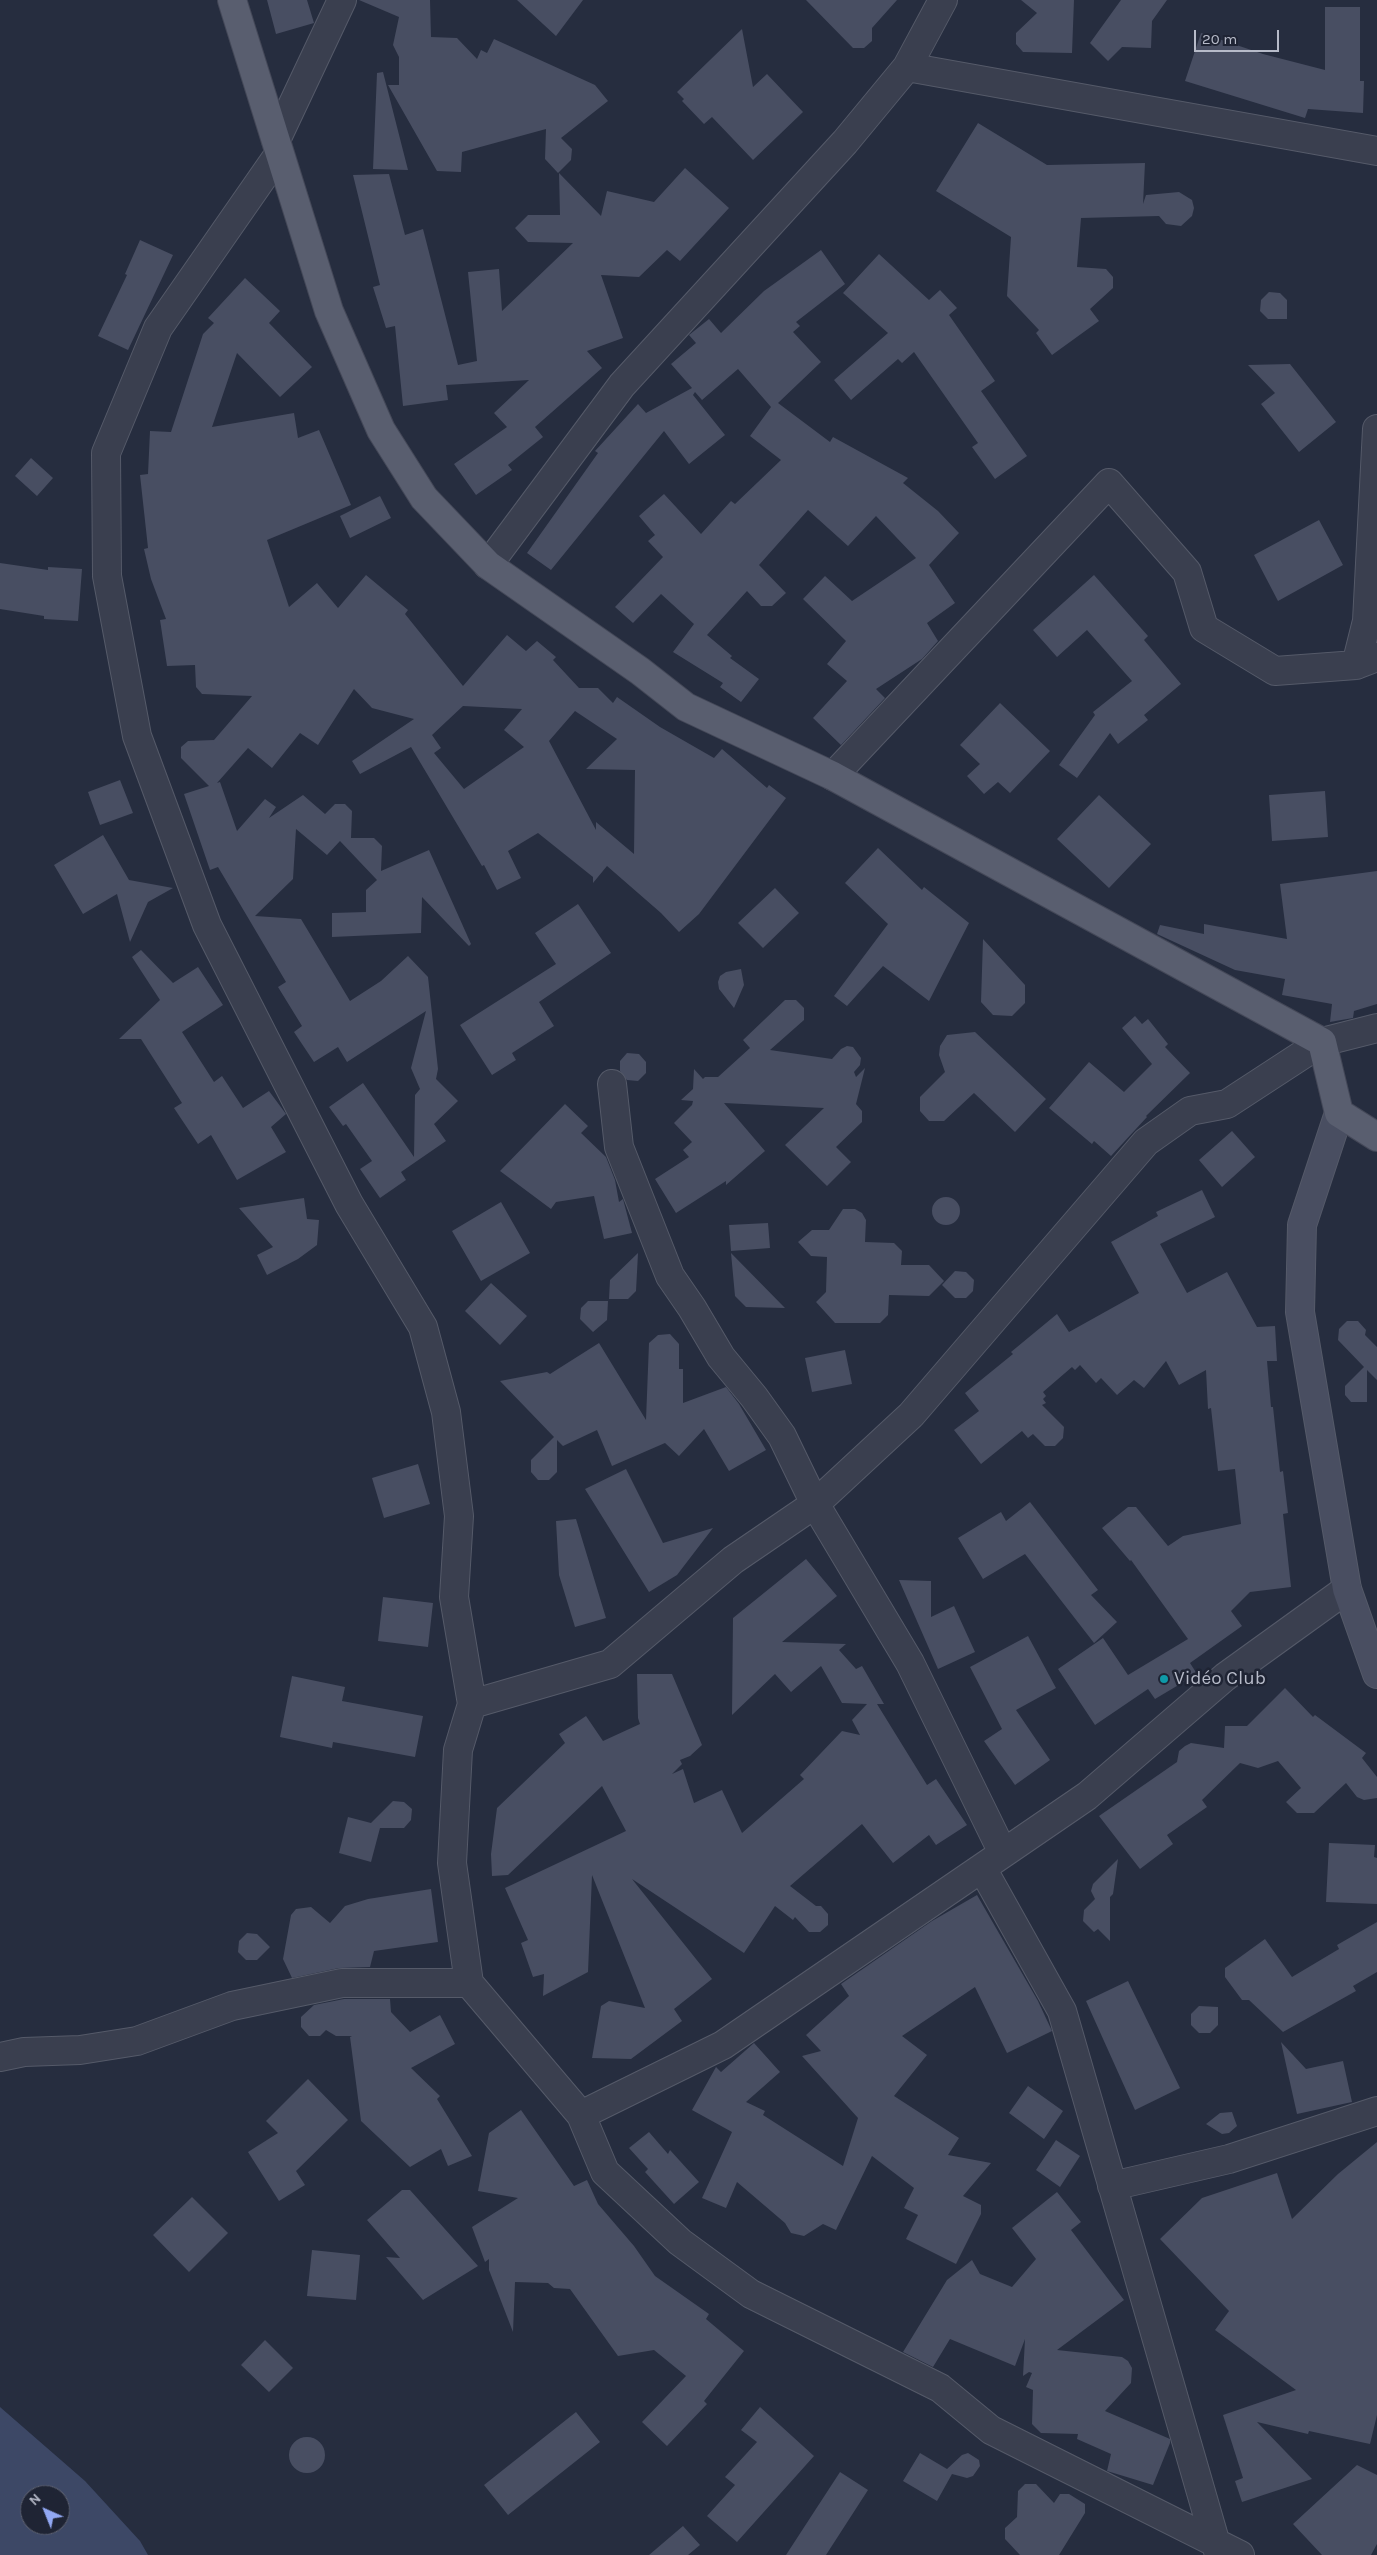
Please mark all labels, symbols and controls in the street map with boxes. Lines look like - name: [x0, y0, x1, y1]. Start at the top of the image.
- scale bar: [1197, 20, 1282, 52]
- text: 20 m: [1202, 30, 1237, 48]
- place label: Vidéo Club: [1174, 1668, 1266, 1690]
- marker: Vidéo Club: [1158, 1673, 1170, 1685]
- north arrow: [20, 2485, 70, 2535]
- text: N: [25, 2490, 44, 2509]

